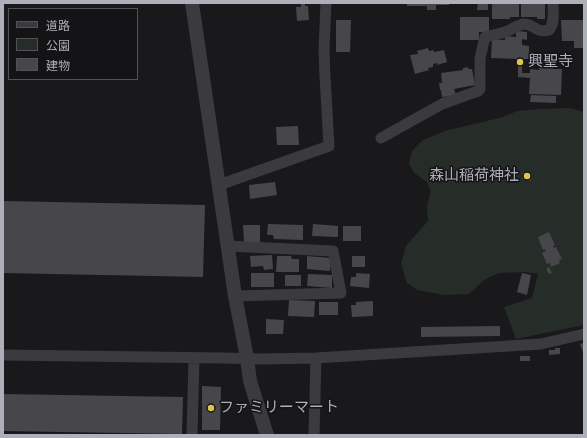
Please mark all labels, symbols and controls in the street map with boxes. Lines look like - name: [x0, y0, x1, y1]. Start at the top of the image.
- legend: [8, 8, 138, 80]
- text: 道路: [46, 19, 70, 33]
- text: 公園: [46, 39, 70, 53]
- place label: 興聖寺: [528, 53, 573, 71]
- marker: 興聖寺: [515, 57, 525, 67]
- text: 建物: [46, 59, 70, 73]
- place label: 森山稲荷神社: [429, 167, 519, 185]
- marker: 森山稲荷神社: [522, 171, 532, 181]
- place label: ファミリーマート: [219, 399, 339, 417]
- marker: ファミリーマート: [206, 403, 216, 413]

